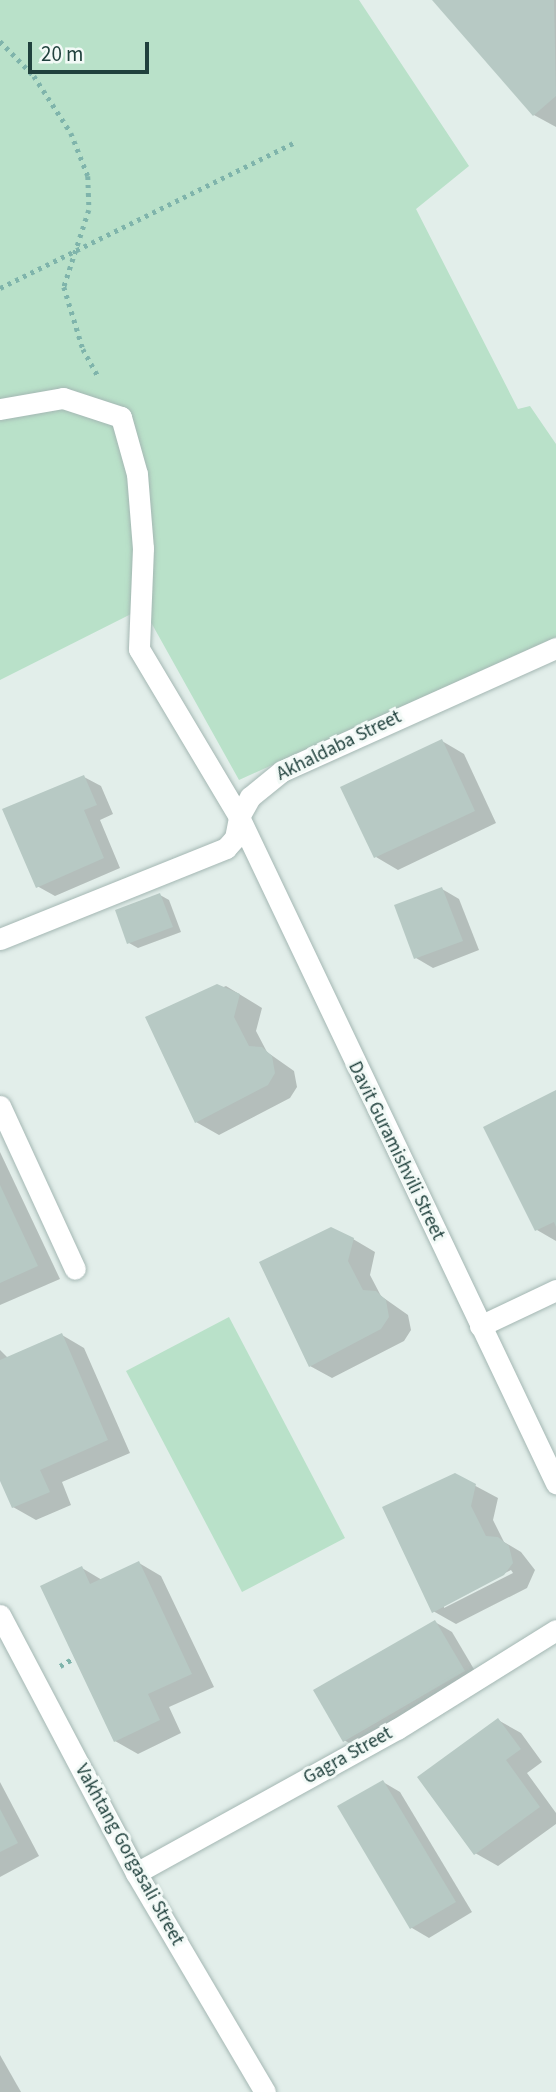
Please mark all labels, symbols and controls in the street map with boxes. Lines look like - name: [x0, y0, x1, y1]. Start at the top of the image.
- scale bar: [32, 28, 152, 72]
- text: 20 m: [41, 39, 83, 69]
- street label: Akhaldaba Street: [273, 706, 405, 786]
- street label: Davit Guramishvili Street: [343, 1058, 449, 1244]
- street label: Gagra Street: [300, 1722, 396, 1790]
- street label: Vakhtang Gorgasali Street: [70, 1760, 188, 1950]

